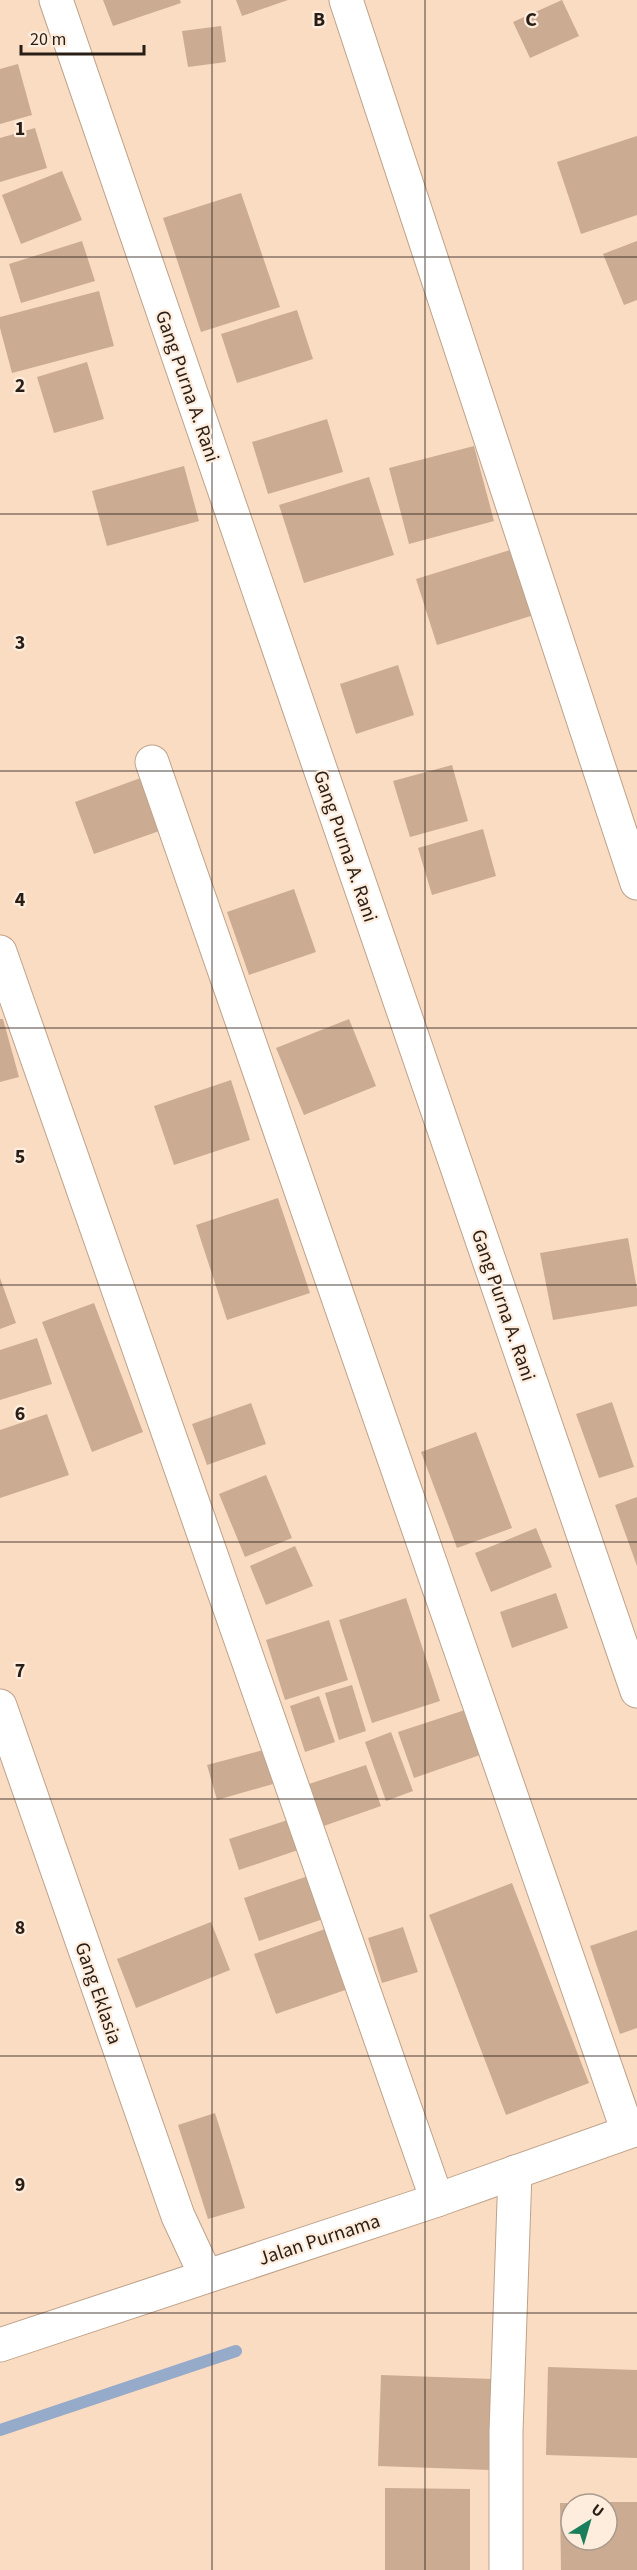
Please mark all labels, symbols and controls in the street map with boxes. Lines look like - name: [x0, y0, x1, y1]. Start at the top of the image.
- text: B: [313, 6, 325, 34]
- text: C: [525, 6, 537, 34]
- scale bar: [21, 18, 144, 56]
- text: 20 m: [30, 27, 66, 52]
- text: 1: [15, 115, 25, 143]
- street label: Gang Purna A. Rani: [148, 307, 226, 466]
- text: 2: [15, 372, 25, 400]
- text: 3: [15, 629, 25, 657]
- street label: Gang Purna A. Rani: [306, 767, 384, 926]
- text: 4: [15, 886, 26, 914]
- text: 5: [15, 1143, 25, 1171]
- street label: Gang Purna A. Rani: [464, 1226, 542, 1385]
- text: 6: [15, 1400, 25, 1428]
- text: 7: [15, 1657, 25, 1685]
- text: 8: [15, 1914, 25, 1942]
- street label: Gang Eklasia: [67, 1938, 129, 2048]
- text: 9: [15, 2171, 25, 2199]
- street label: Jalan Purnama: [255, 2207, 384, 2273]
- north arrow: [559, 2492, 619, 2552]
- text: U: [587, 2499, 608, 2523]

